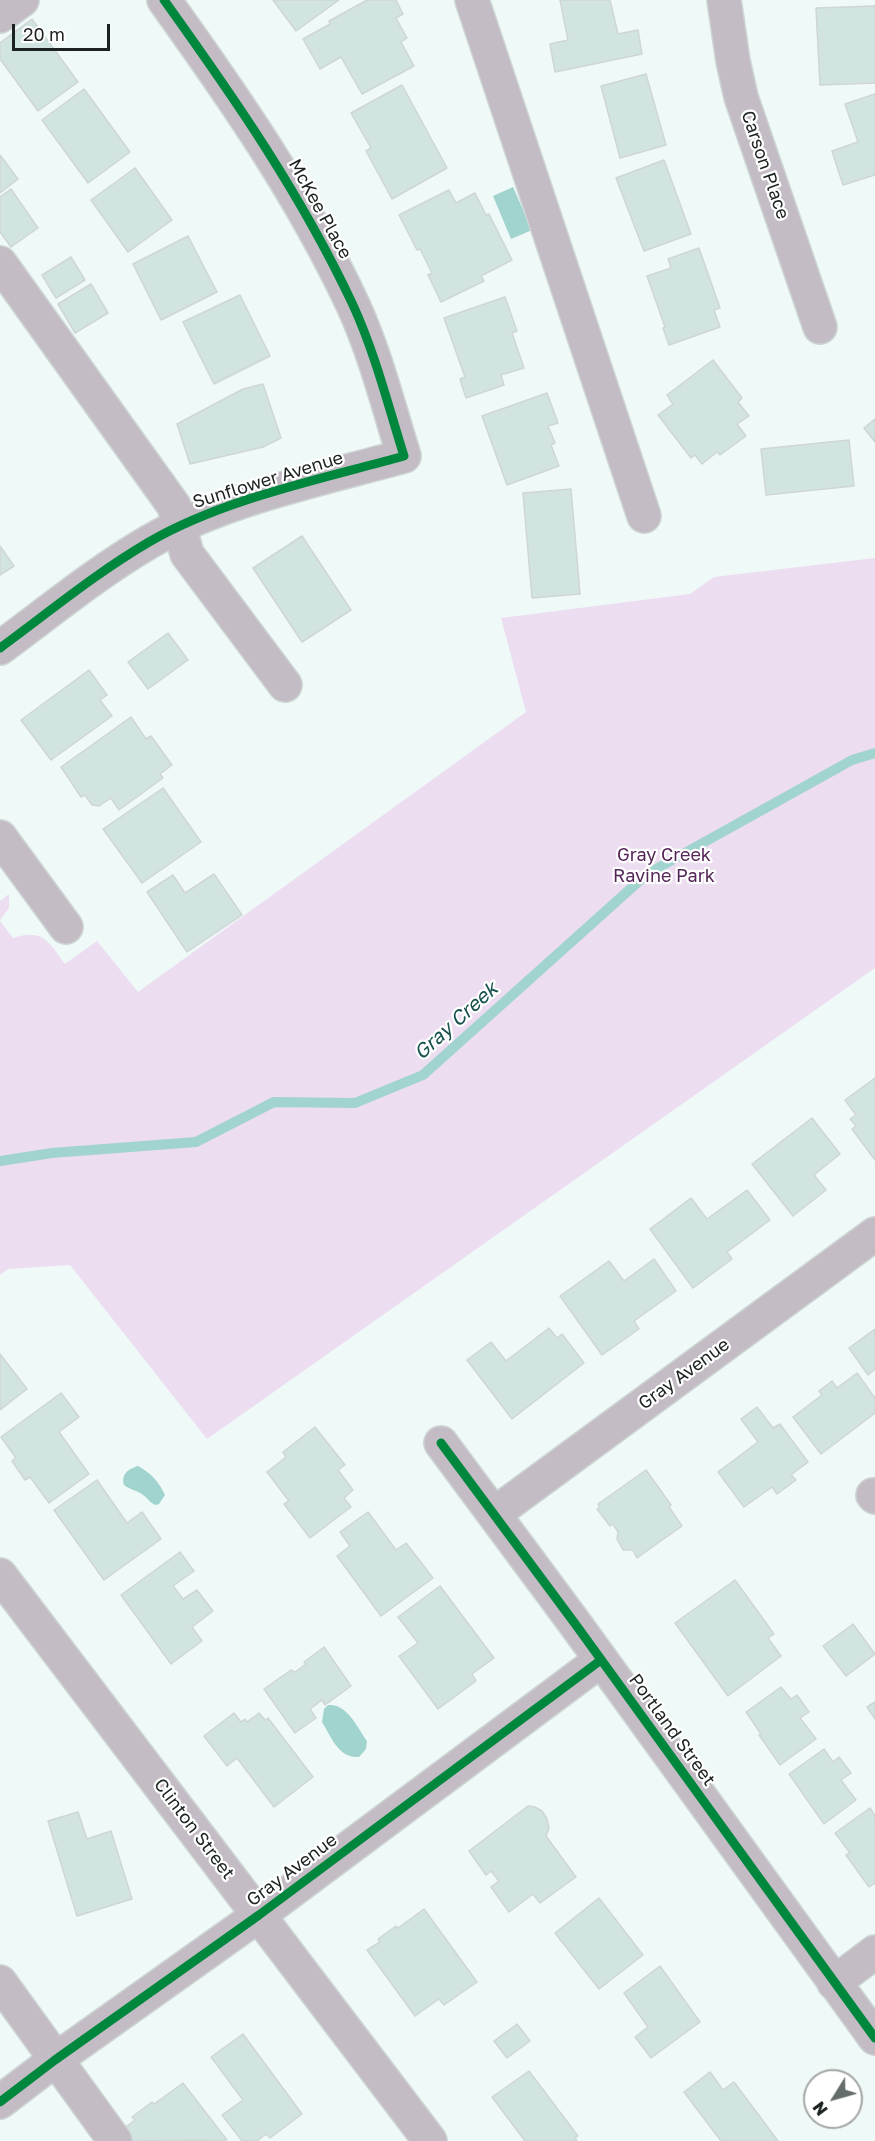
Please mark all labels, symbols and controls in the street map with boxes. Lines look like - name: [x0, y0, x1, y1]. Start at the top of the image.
- scale bar: [15, 12, 112, 50]
- text: 20 m: [23, 23, 65, 45]
- street label: Carson Place: [736, 108, 794, 222]
- street label: McKee Place: [284, 155, 356, 263]
- street label: Sunflower Avenue: [190, 447, 346, 513]
- park label: Gray Creek Ravine Park: [613, 844, 715, 886]
- water label: Gray Creek: [409, 977, 503, 1065]
- street label: Gray Avenue: [634, 1334, 734, 1414]
- street label: Portland Street: [624, 1670, 720, 1790]
- street label: Clinton Street: [149, 1774, 239, 1884]
- street label: Gray Avenue: [243, 1829, 341, 1911]
- north arrow: [803, 2069, 863, 2129]
- text: N: [809, 2098, 832, 2120]

